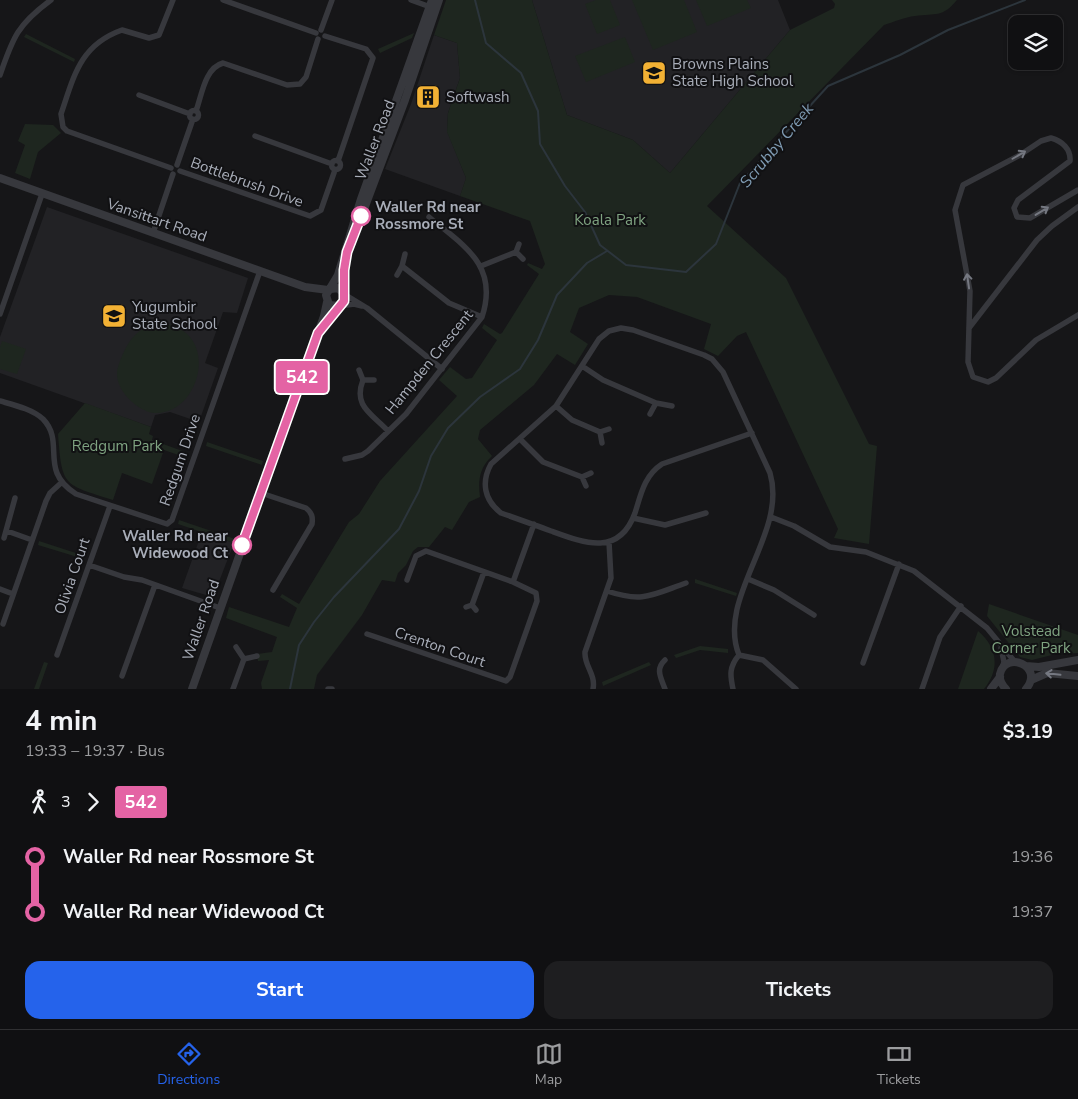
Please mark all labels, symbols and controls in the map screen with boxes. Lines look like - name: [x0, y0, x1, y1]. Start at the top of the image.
- map controls: [1008, 15, 1063, 70]
- button: layers: [1008, 15, 1063, 70]
- place label: Browns Plains State High School: [672, 54, 794, 91]
- school or university icon: Browns Plains State High School: [641, 60, 667, 86]
- building icon: Softwash: [415, 84, 441, 110]
- place label: Softwash: [446, 87, 510, 107]
- street label: Waller Road: [351, 97, 399, 183]
- water label: Scrubby Creek: [735, 98, 819, 193]
- one-way arrow: [1011, 149, 1025, 159]
- street label: Bottlebrush Drive: [188, 152, 306, 212]
- street label: Vansittart Road: [103, 193, 210, 246]
- place label: Waller Rd near Rossmore St: [375, 197, 481, 234]
- marker: Waller Rd near Rossmore St: [351, 206, 371, 226]
- one-way arrow: [1034, 206, 1048, 216]
- park label: Koala Park: [574, 210, 646, 230]
- one-way arrow: [963, 274, 973, 290]
- place label: Yugumbir State School: [131, 297, 218, 334]
- school or university icon: Yugumbir State School: [101, 303, 127, 329]
- street label: Hampden Crescent: [381, 305, 478, 418]
- line badge: 542: [273, 361, 331, 393]
- text: 542: [286, 365, 318, 389]
- street label: Redgum Drive: [155, 411, 205, 509]
- park label: Redgum Park: [72, 436, 163, 456]
- place label: Waller Rd near Widewood Ct: [122, 526, 228, 563]
- street label: Olivia Court: [50, 534, 95, 617]
- marker: Waller Rd near Widewood Ct: [232, 535, 252, 555]
- street label: Waller Road: [178, 577, 224, 663]
- park label: Volstead Corner Park: [992, 621, 1071, 658]
- street label: Crenton Court: [392, 622, 489, 672]
- one-way arrow: [1046, 669, 1062, 679]
- text: 4 min: [25, 702, 97, 740]
- text: $3.19: [1003, 719, 1053, 745]
- text: 19:33 – 19:37 · Bus: [25, 740, 165, 762]
- icon: walk: [25, 788, 53, 816]
- icon: forward: [79, 788, 107, 816]
- text: 542: [125, 790, 157, 814]
- text: 3: [61, 791, 71, 813]
- text: Waller Rd near Rossmore St: [63, 844, 314, 870]
- text: 19:36: [1011, 846, 1053, 868]
- text: Waller Rd near Widewood Ct: [63, 899, 324, 925]
- text: 19:37: [1011, 901, 1053, 923]
- button: Start: [25, 961, 534, 1019]
- button: Tickets: [544, 961, 1053, 1019]
- tab: Directions: [157, 1040, 220, 1089]
- tab: Map: [535, 1040, 563, 1089]
- tab: Tickets: [877, 1040, 921, 1089]

